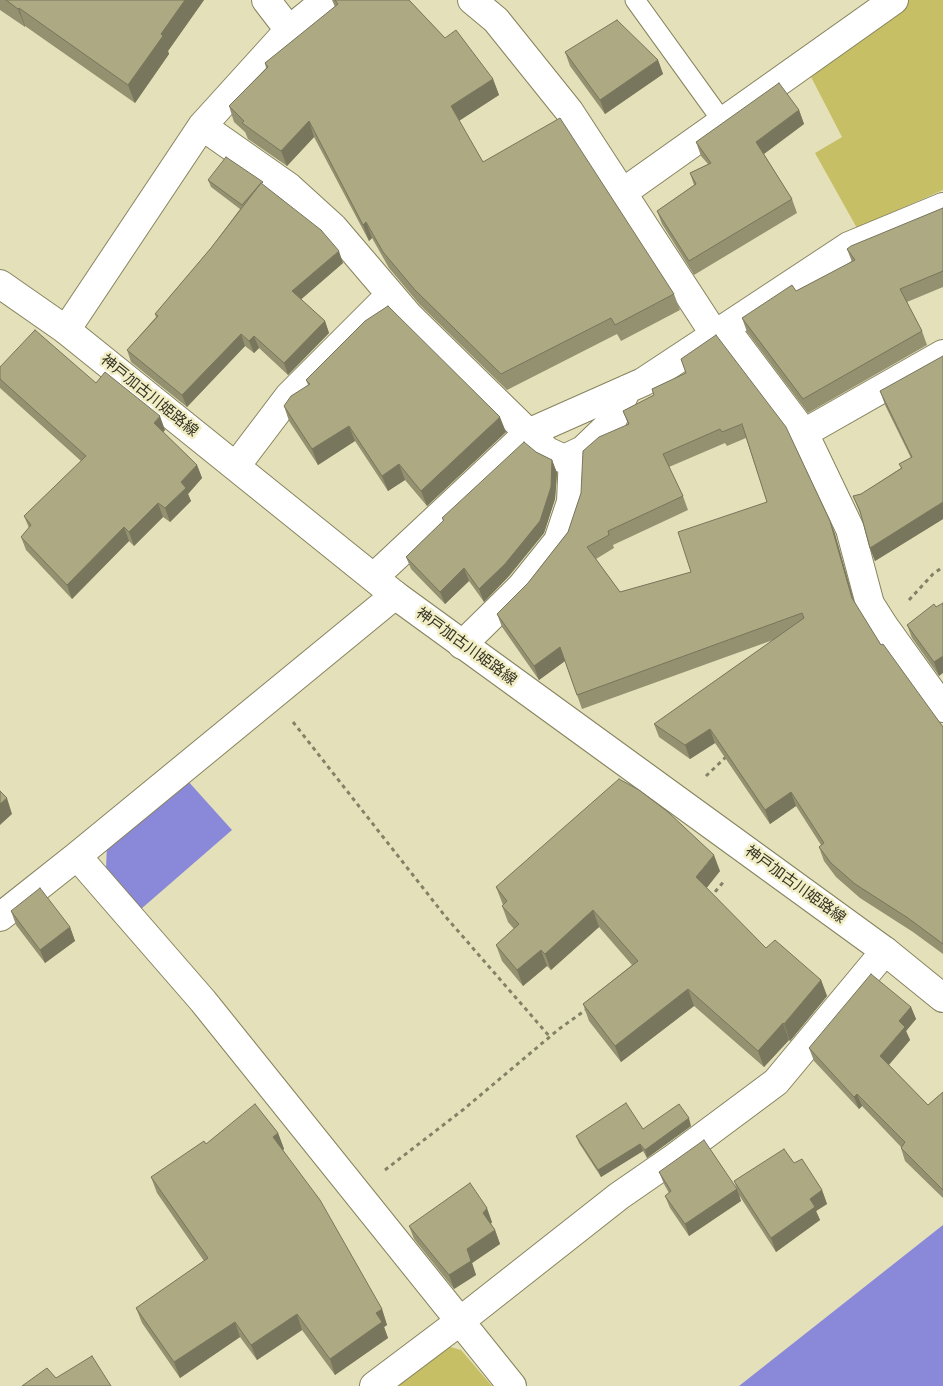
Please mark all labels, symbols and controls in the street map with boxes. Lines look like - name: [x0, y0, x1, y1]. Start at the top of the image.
- street label: 神戸加古川姫路線: [97, 351, 201, 441]
- street label: 神戸加古川姫路線: [412, 604, 520, 690]
- street label: 神戸加古川姫路線: [741, 842, 849, 928]

